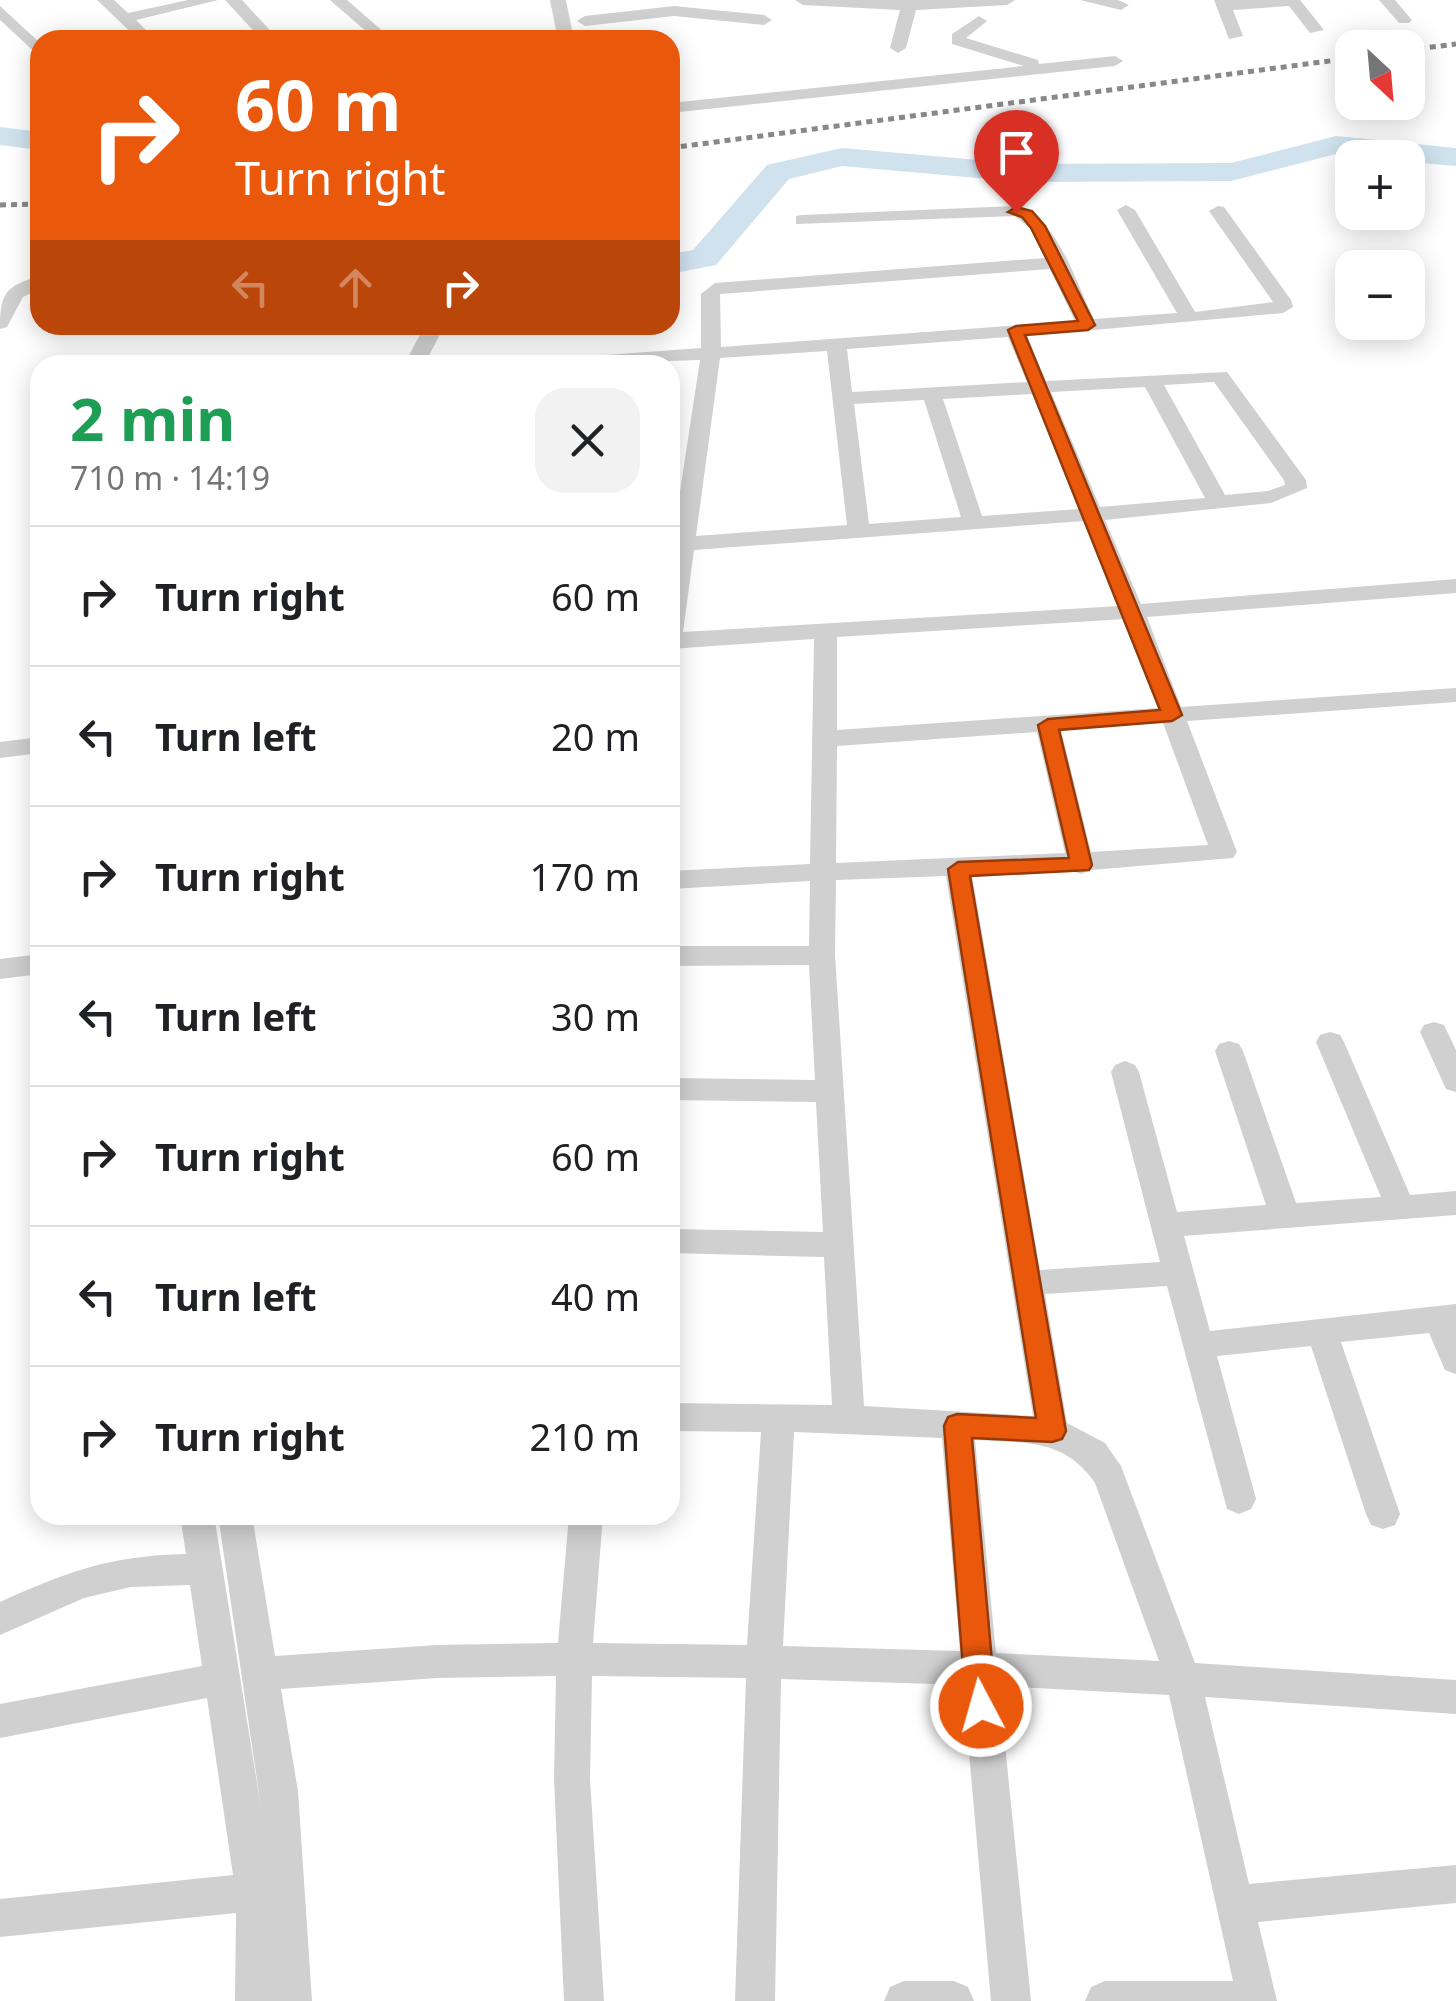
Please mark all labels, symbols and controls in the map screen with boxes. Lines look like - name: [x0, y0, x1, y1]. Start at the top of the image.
- north arrow: [1335, 30, 1425, 120]
- map controls: [1335, 30, 1425, 340]
- text: 60 m: [235, 56, 402, 152]
- icon: right: [70, 70, 200, 200]
- pin: [974, 110, 1059, 213]
- icon: arrive: [989, 125, 1044, 180]
- button: +: [1335, 140, 1425, 230]
- text: Turn right: [235, 147, 446, 208]
- button: −: [1335, 250, 1425, 340]
- icon: left: [223, 260, 278, 315]
- icon: ahead: [328, 260, 383, 315]
- icon: right: [433, 260, 488, 315]
- text: 2 min: [70, 377, 235, 459]
- button: close: [535, 388, 640, 493]
- text: 710 m · 14:19: [70, 456, 270, 499]
- icon: right: [70, 569, 125, 624]
- text: Turn right: [155, 570, 345, 622]
- text: 60 m: [551, 570, 640, 622]
- icon: left: [70, 709, 125, 764]
- text: Turn left: [155, 710, 317, 762]
- text: 20 m: [551, 710, 640, 762]
- icon: right: [70, 849, 125, 904]
- text: Turn right: [155, 850, 345, 902]
- text: 170 m: [529, 850, 640, 902]
- icon: left: [70, 989, 125, 1044]
- text: Turn left: [155, 990, 317, 1042]
- text: 30 m: [551, 990, 640, 1042]
- icon: right: [70, 1129, 125, 1184]
- text: Turn right: [155, 1130, 345, 1182]
- text: 60 m: [551, 1130, 640, 1182]
- icon: left: [70, 1269, 125, 1324]
- text: Turn left: [155, 1270, 317, 1322]
- text: 40 m: [551, 1270, 640, 1322]
- icon: right: [70, 1409, 125, 1464]
- text: Turn right: [155, 1410, 345, 1462]
- text: 210 m: [529, 1410, 640, 1462]
- position arrow: [929, 1654, 1033, 1758]

